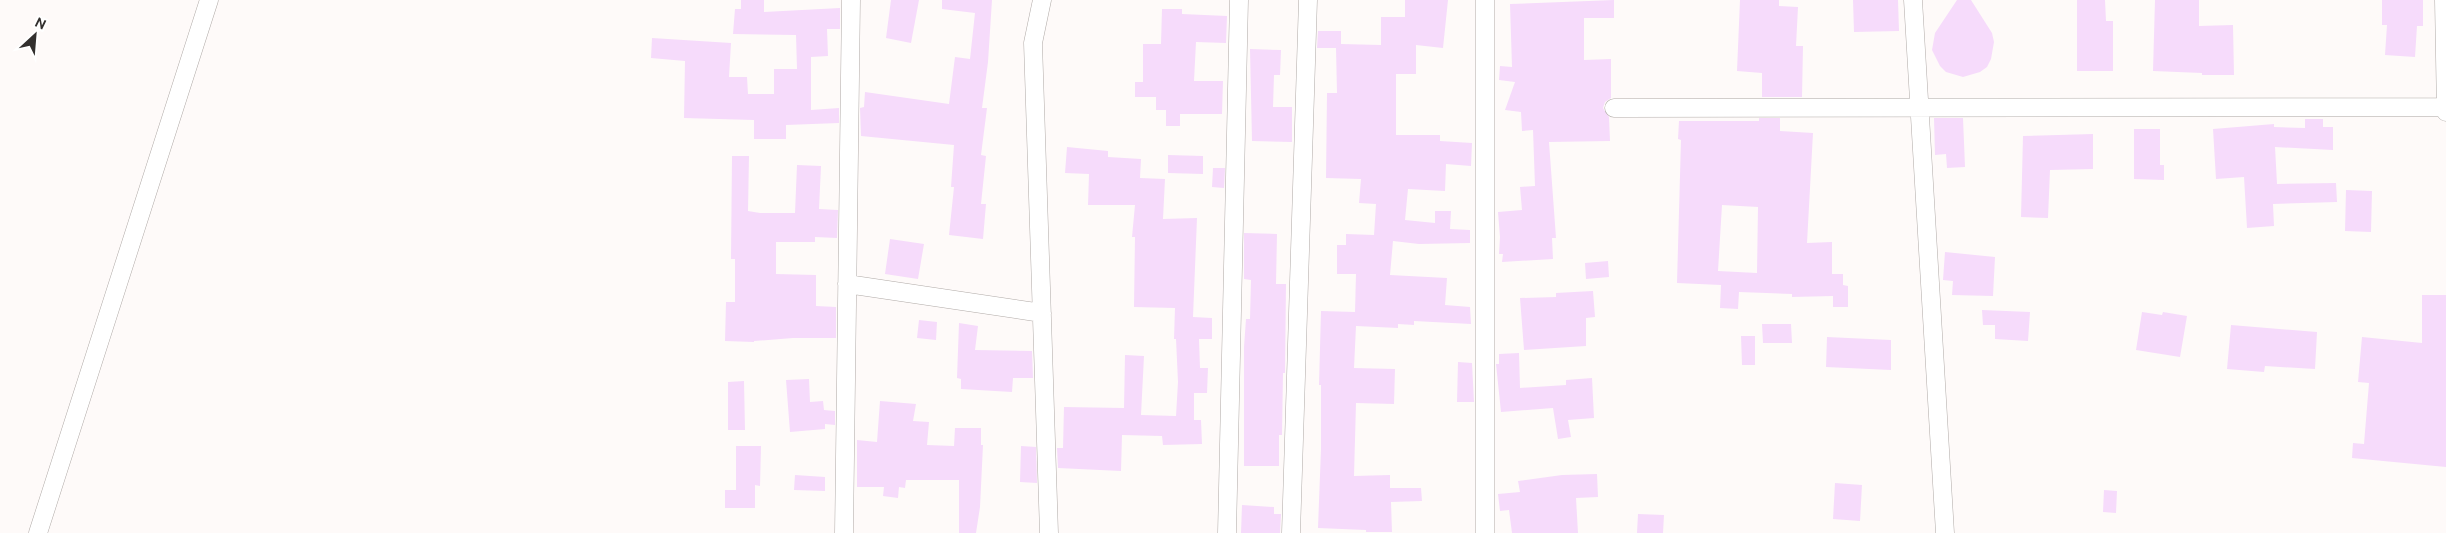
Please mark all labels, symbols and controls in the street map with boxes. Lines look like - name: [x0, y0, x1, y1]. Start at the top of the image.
- north arrow: [10, 10, 60, 60]
- text: N: [32, 14, 49, 33]

